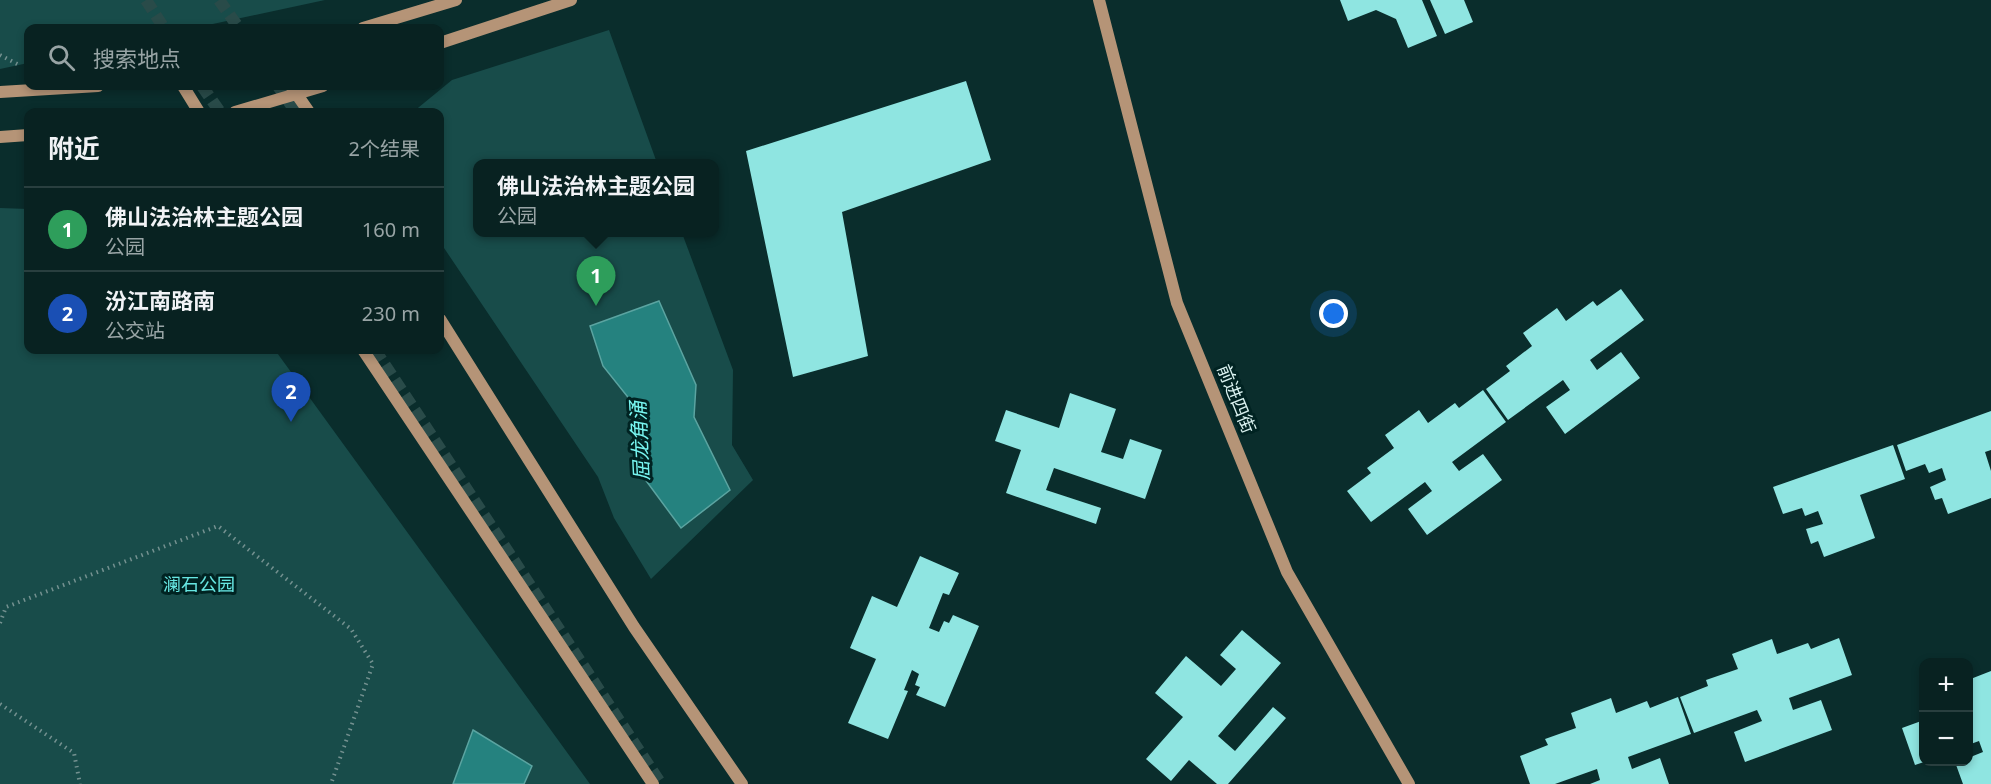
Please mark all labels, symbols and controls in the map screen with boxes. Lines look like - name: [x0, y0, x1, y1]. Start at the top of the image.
- search box: [24, 24, 444, 90]
- icon: search: [45, 41, 78, 74]
- text: 搜索地点: [93, 43, 181, 73]
- text: 附近: [48, 130, 100, 166]
- text: 2个结果: [349, 135, 420, 162]
- popup: [473, 159, 719, 237]
- text: 佛山法治林主题公园: [497, 170, 695, 200]
- text: 佛山法治林主题公园: [105, 201, 303, 231]
- text: 公园: [497, 202, 537, 229]
- text: 1: [62, 216, 73, 243]
- text: 160 m: [362, 216, 420, 243]
- text: 公园: [105, 233, 145, 260]
- pin: 1: [576, 256, 616, 306]
- text: 汾江南路南: [105, 285, 215, 315]
- your location: [1319, 299, 1348, 328]
- text: 2: [62, 300, 73, 327]
- text: 230 m: [362, 300, 420, 327]
- text: 公交站: [105, 317, 165, 344]
- street label: 前进四街: [1212, 361, 1262, 436]
- pin: 2: [272, 372, 310, 422]
- water label: 屈龙角涌: [624, 398, 655, 482]
- park label: 澜石公园: [163, 572, 235, 596]
- map controls: [1919, 658, 1973, 766]
- button: +: [1919, 658, 1973, 712]
- button: −: [1919, 712, 1973, 766]

